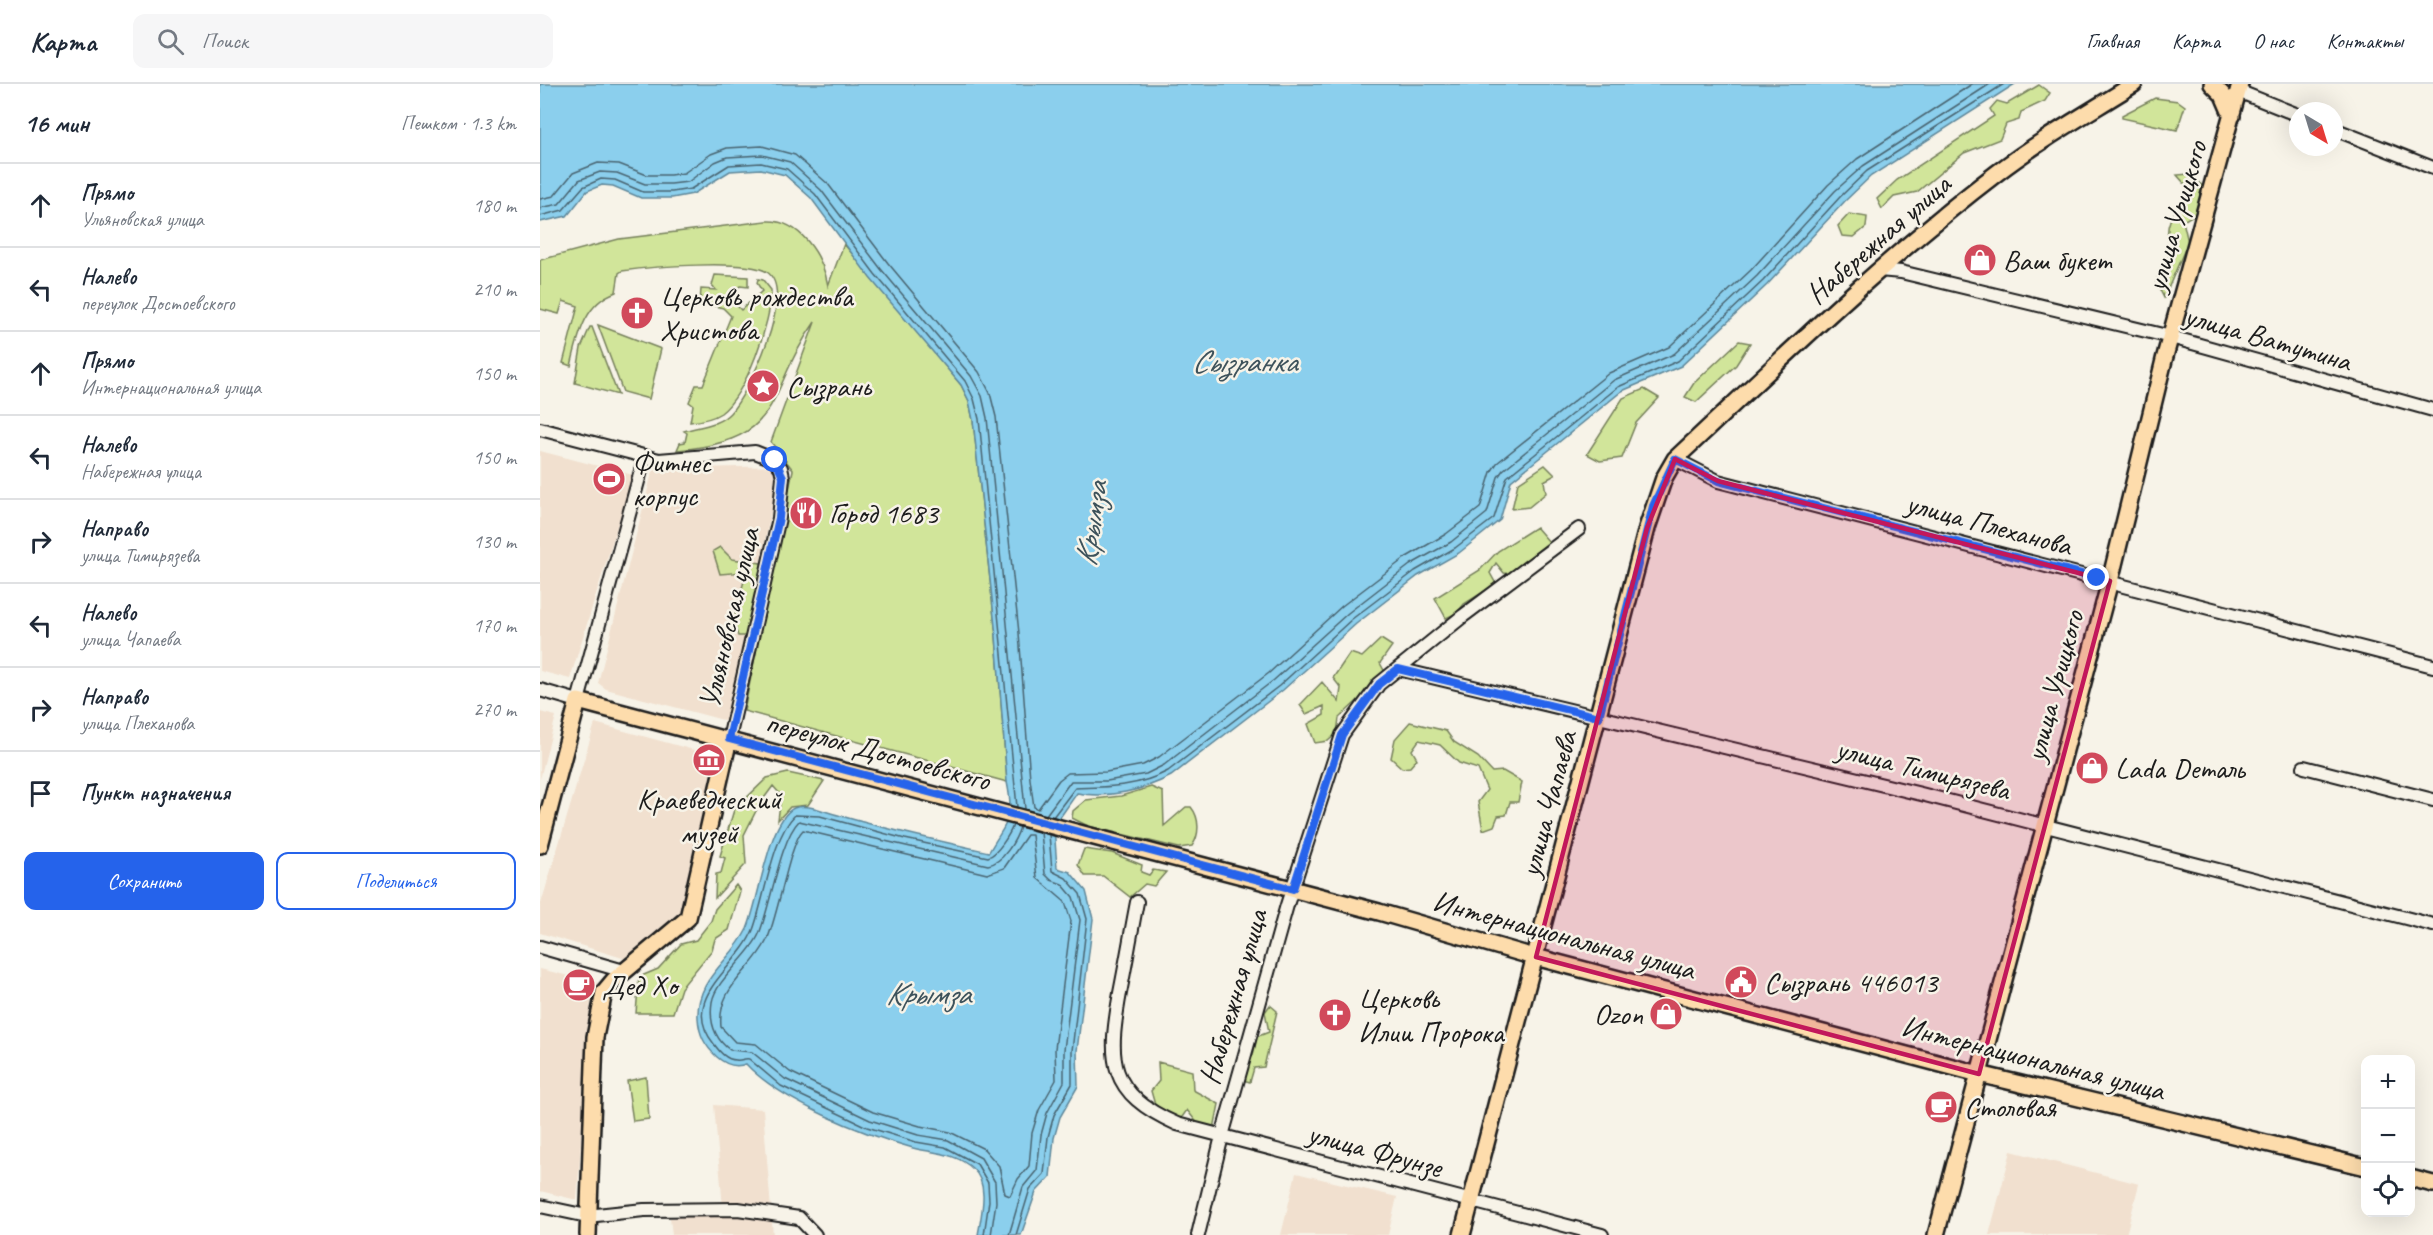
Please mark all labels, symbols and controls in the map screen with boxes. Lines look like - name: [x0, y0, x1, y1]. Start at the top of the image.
- search box: [133, 14, 553, 68]
- text: Карта: [30, 24, 97, 59]
- icon: search: [154, 25, 187, 58]
- text: Поиск: [202, 27, 248, 55]
- text: Главная: [2086, 28, 2139, 54]
- text: Карта: [2172, 28, 2220, 54]
- text: О нас: [2253, 28, 2294, 54]
- text: Контакты: [2327, 28, 2403, 54]
- north arrow: [2289, 102, 2343, 156]
- text: 16 мин: [24, 107, 89, 140]
- text: Пешком · 1.3 km: [401, 111, 516, 136]
- street label: улица Урицкого: [2136, 135, 2216, 297]
- street label: Набережная улица: [1798, 164, 1960, 312]
- text: Прямо: [81, 179, 133, 207]
- icon: ahead: [24, 189, 57, 222]
- text: 180 m: [473, 193, 516, 218]
- text: Ульяновская улица: [81, 207, 204, 232]
- place label: Ваш букет: [2003, 241, 2113, 279]
- shop icon: Ваш букет: [1962, 242, 1998, 278]
- text: Налево: [81, 263, 137, 291]
- icon: left: [24, 273, 57, 306]
- text: 210 m: [473, 277, 516, 302]
- place label: Церковь рождества Христова: [660, 277, 855, 349]
- text: переулок Достоевского: [81, 291, 235, 316]
- church icon: Церковь рождества Христова: [619, 295, 655, 331]
- street label: улица Ватутина: [2178, 296, 2357, 380]
- water label: Сызранка: [1191, 341, 1300, 382]
- text: Прямо: [81, 347, 133, 375]
- icon: ahead: [24, 357, 57, 390]
- text: 150 m: [473, 361, 516, 386]
- place label: Сызрань: [786, 367, 873, 405]
- place icon: Сызрань: [745, 368, 781, 404]
- text: Интернациональная улица: [81, 375, 261, 400]
- text: Налево: [81, 431, 137, 459]
- icon: left: [24, 441, 57, 474]
- place label: Фитнес корпус: [632, 443, 712, 515]
- text: 150 m: [473, 445, 516, 470]
- route start: [761, 446, 787, 472]
- text: Набережная улица: [81, 459, 201, 484]
- sports icon: Фитнес корпус: [591, 461, 627, 497]
- water label: Крымза: [1065, 476, 1118, 569]
- street label: улица Плеханова: [1900, 483, 2078, 565]
- place label: Город 1683: [829, 494, 940, 532]
- restaurant icon: Город 1683: [788, 495, 824, 531]
- text: Направо: [81, 515, 148, 543]
- street label: Ульяновская улица: [690, 522, 769, 712]
- icon: right: [24, 525, 57, 558]
- text: 130 m: [473, 529, 516, 554]
- text: улица Тимирязева: [81, 543, 199, 568]
- route end: [2083, 564, 2109, 590]
- text: Налево: [81, 599, 137, 627]
- street label: улица Урицкого: [2015, 605, 2093, 767]
- icon: left: [24, 609, 57, 642]
- text: 170 m: [473, 613, 516, 638]
- text: улица Чапаева: [81, 627, 180, 652]
- text: Направо: [81, 683, 148, 711]
- icon: right: [24, 693, 57, 726]
- text: 270 m: [473, 697, 516, 722]
- street label: переулок Достоевского: [762, 703, 996, 800]
- text: улица Плеханова: [81, 711, 194, 736]
- street label: улица Чапаева: [1510, 725, 1586, 883]
- street label: улица Тимирязева: [1830, 729, 2016, 809]
- museum icon: Краеведческий музей: [691, 742, 727, 778]
- place label: Lada Dеталь: [2115, 749, 2246, 787]
- shop icon: Lada Dеталь: [2074, 750, 2110, 786]
- icon: arrive: [24, 777, 57, 810]
- text: Пункт назначения: [81, 779, 230, 807]
- place label: Краеведческий музей: [637, 780, 783, 852]
- button: Сохранить: [24, 852, 264, 910]
- button: Поделиться: [276, 852, 516, 910]
- street label: Интернациональная улица: [1429, 882, 1701, 989]
- street label: Набережная улица: [1190, 903, 1277, 1089]
- place label: Сызрань 446013: [1764, 963, 1940, 1001]
- public building icon: Сызрань 446013: [1723, 964, 1759, 1000]
- place label: Дед Хо: [602, 966, 680, 1004]
- cafe icon: Дед Хо: [561, 967, 597, 1003]
- water label: Крымза: [886, 973, 973, 1014]
- place label: Церковь Илии Пророка: [1358, 979, 1505, 1051]
- place label: Ozon: [1594, 995, 1643, 1033]
- shop icon: Ozon: [1648, 996, 1684, 1032]
- church icon: Церковь Илии Пророка: [1317, 997, 1353, 1033]
- street label: Интернациональная улица: [1897, 1007, 2170, 1110]
- map controls: [2361, 1055, 2415, 1217]
- button: +: [2361, 1055, 2415, 1109]
- place label: Столовая: [1964, 1088, 2057, 1126]
- cafe icon: Столовая: [1923, 1089, 1959, 1125]
- button: −: [2361, 1109, 2415, 1163]
- street label: улица Фрунзе: [1302, 1113, 1448, 1187]
- button: locate: [2361, 1163, 2415, 1217]

